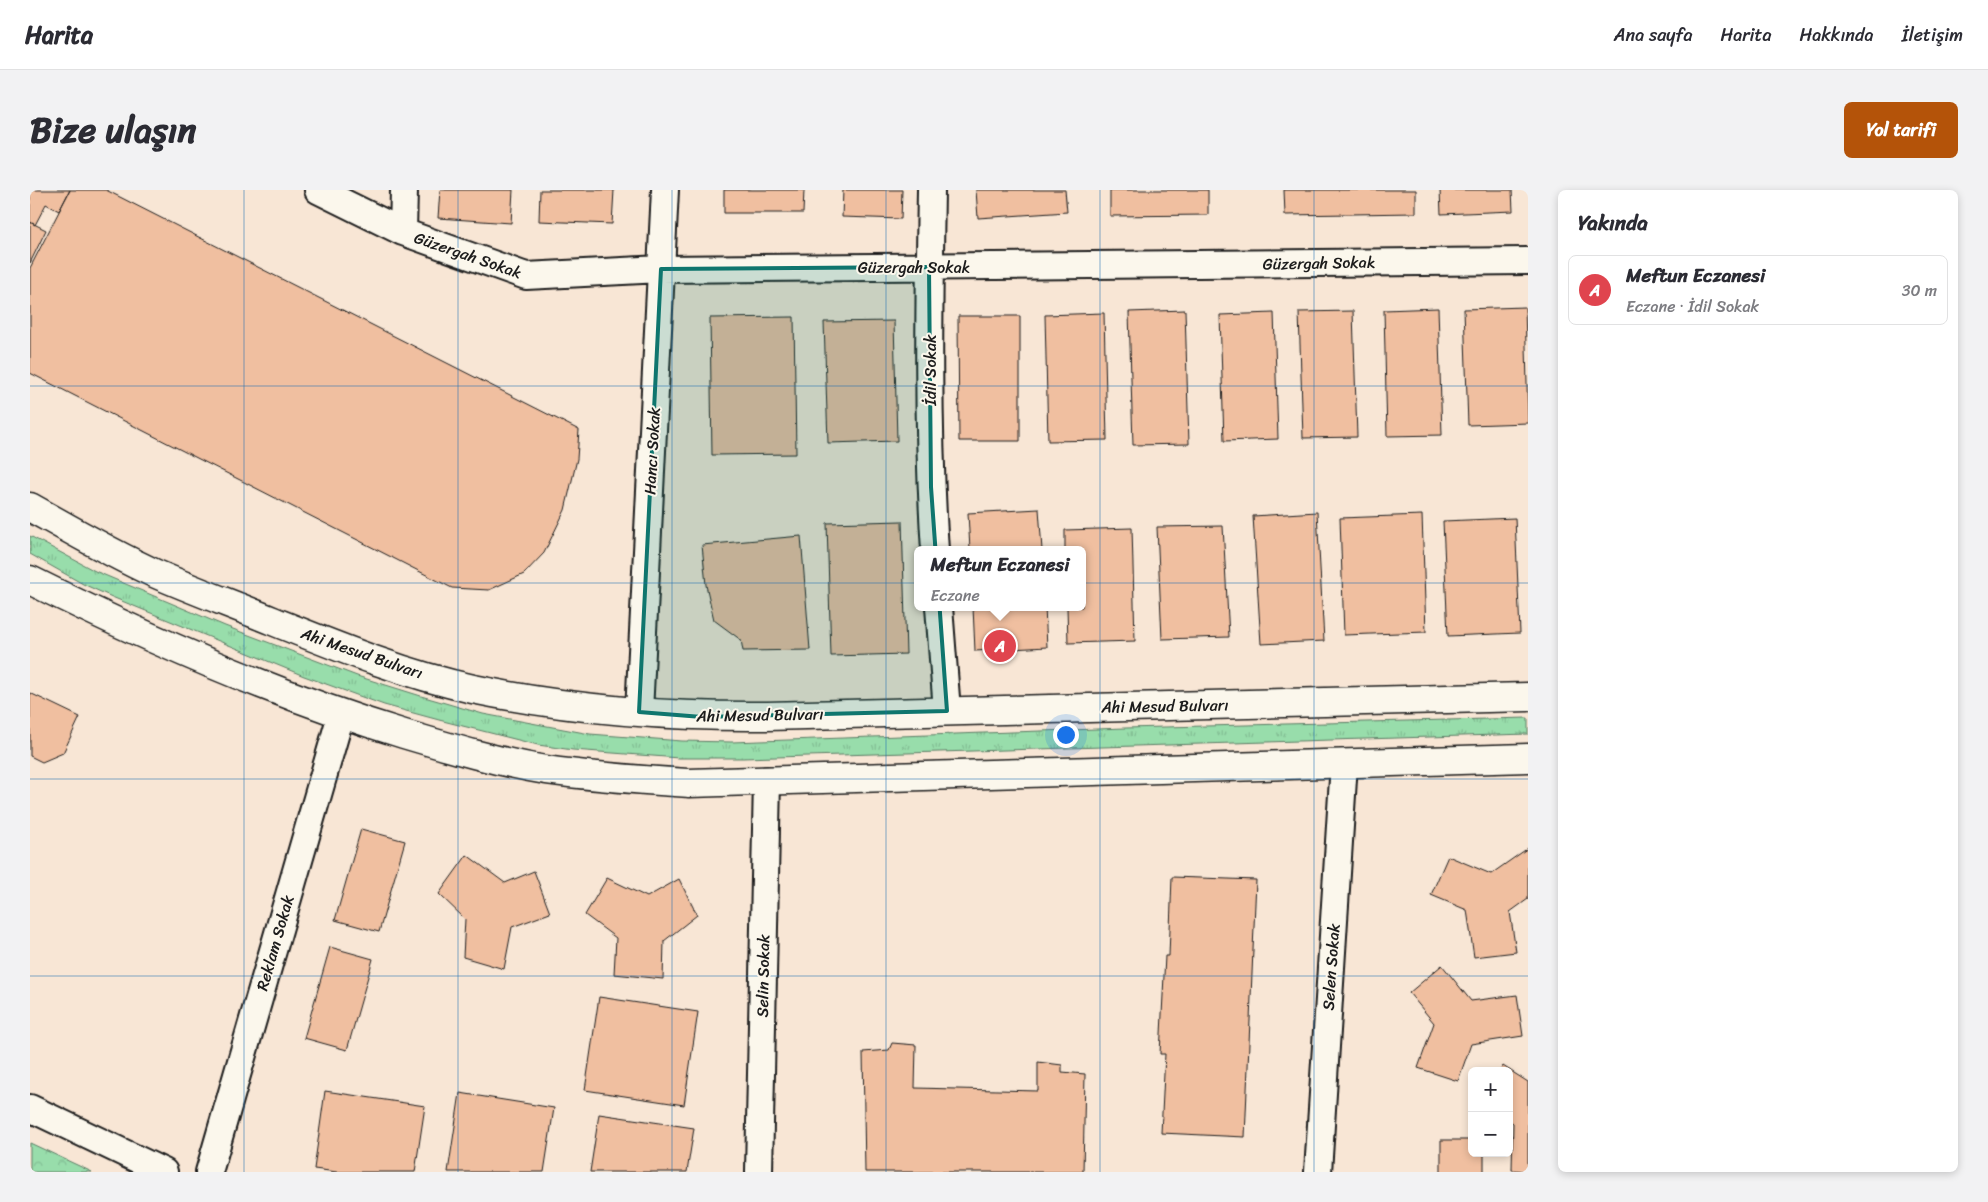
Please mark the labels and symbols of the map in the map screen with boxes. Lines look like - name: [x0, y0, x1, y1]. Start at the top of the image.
- street label: Güzergah Sokak: [410, 223, 526, 287]
- street label: Güzergah Sokak: [1262, 248, 1376, 278]
- street label: Güzergah Sokak: [858, 253, 970, 282]
- street label: İdil Sokak: [916, 334, 945, 407]
- street label: Hancı Sokak: [635, 406, 669, 496]
- street label: Ahi Mesud Bulvarı: [296, 618, 427, 687]
- pin: A: [984, 627, 1016, 665]
- street label: Ahi Mesud Bulvarı: [1100, 690, 1229, 722]
- street label: Ahi Mesud Bulvarı: [695, 699, 824, 731]
- your location: [1053, 722, 1079, 748]
- street label: Reklam Sokak: [247, 891, 303, 994]
- street label: Selen Sokak: [1314, 922, 1349, 1011]
- street label: Selin Sokak: [748, 934, 778, 1018]

